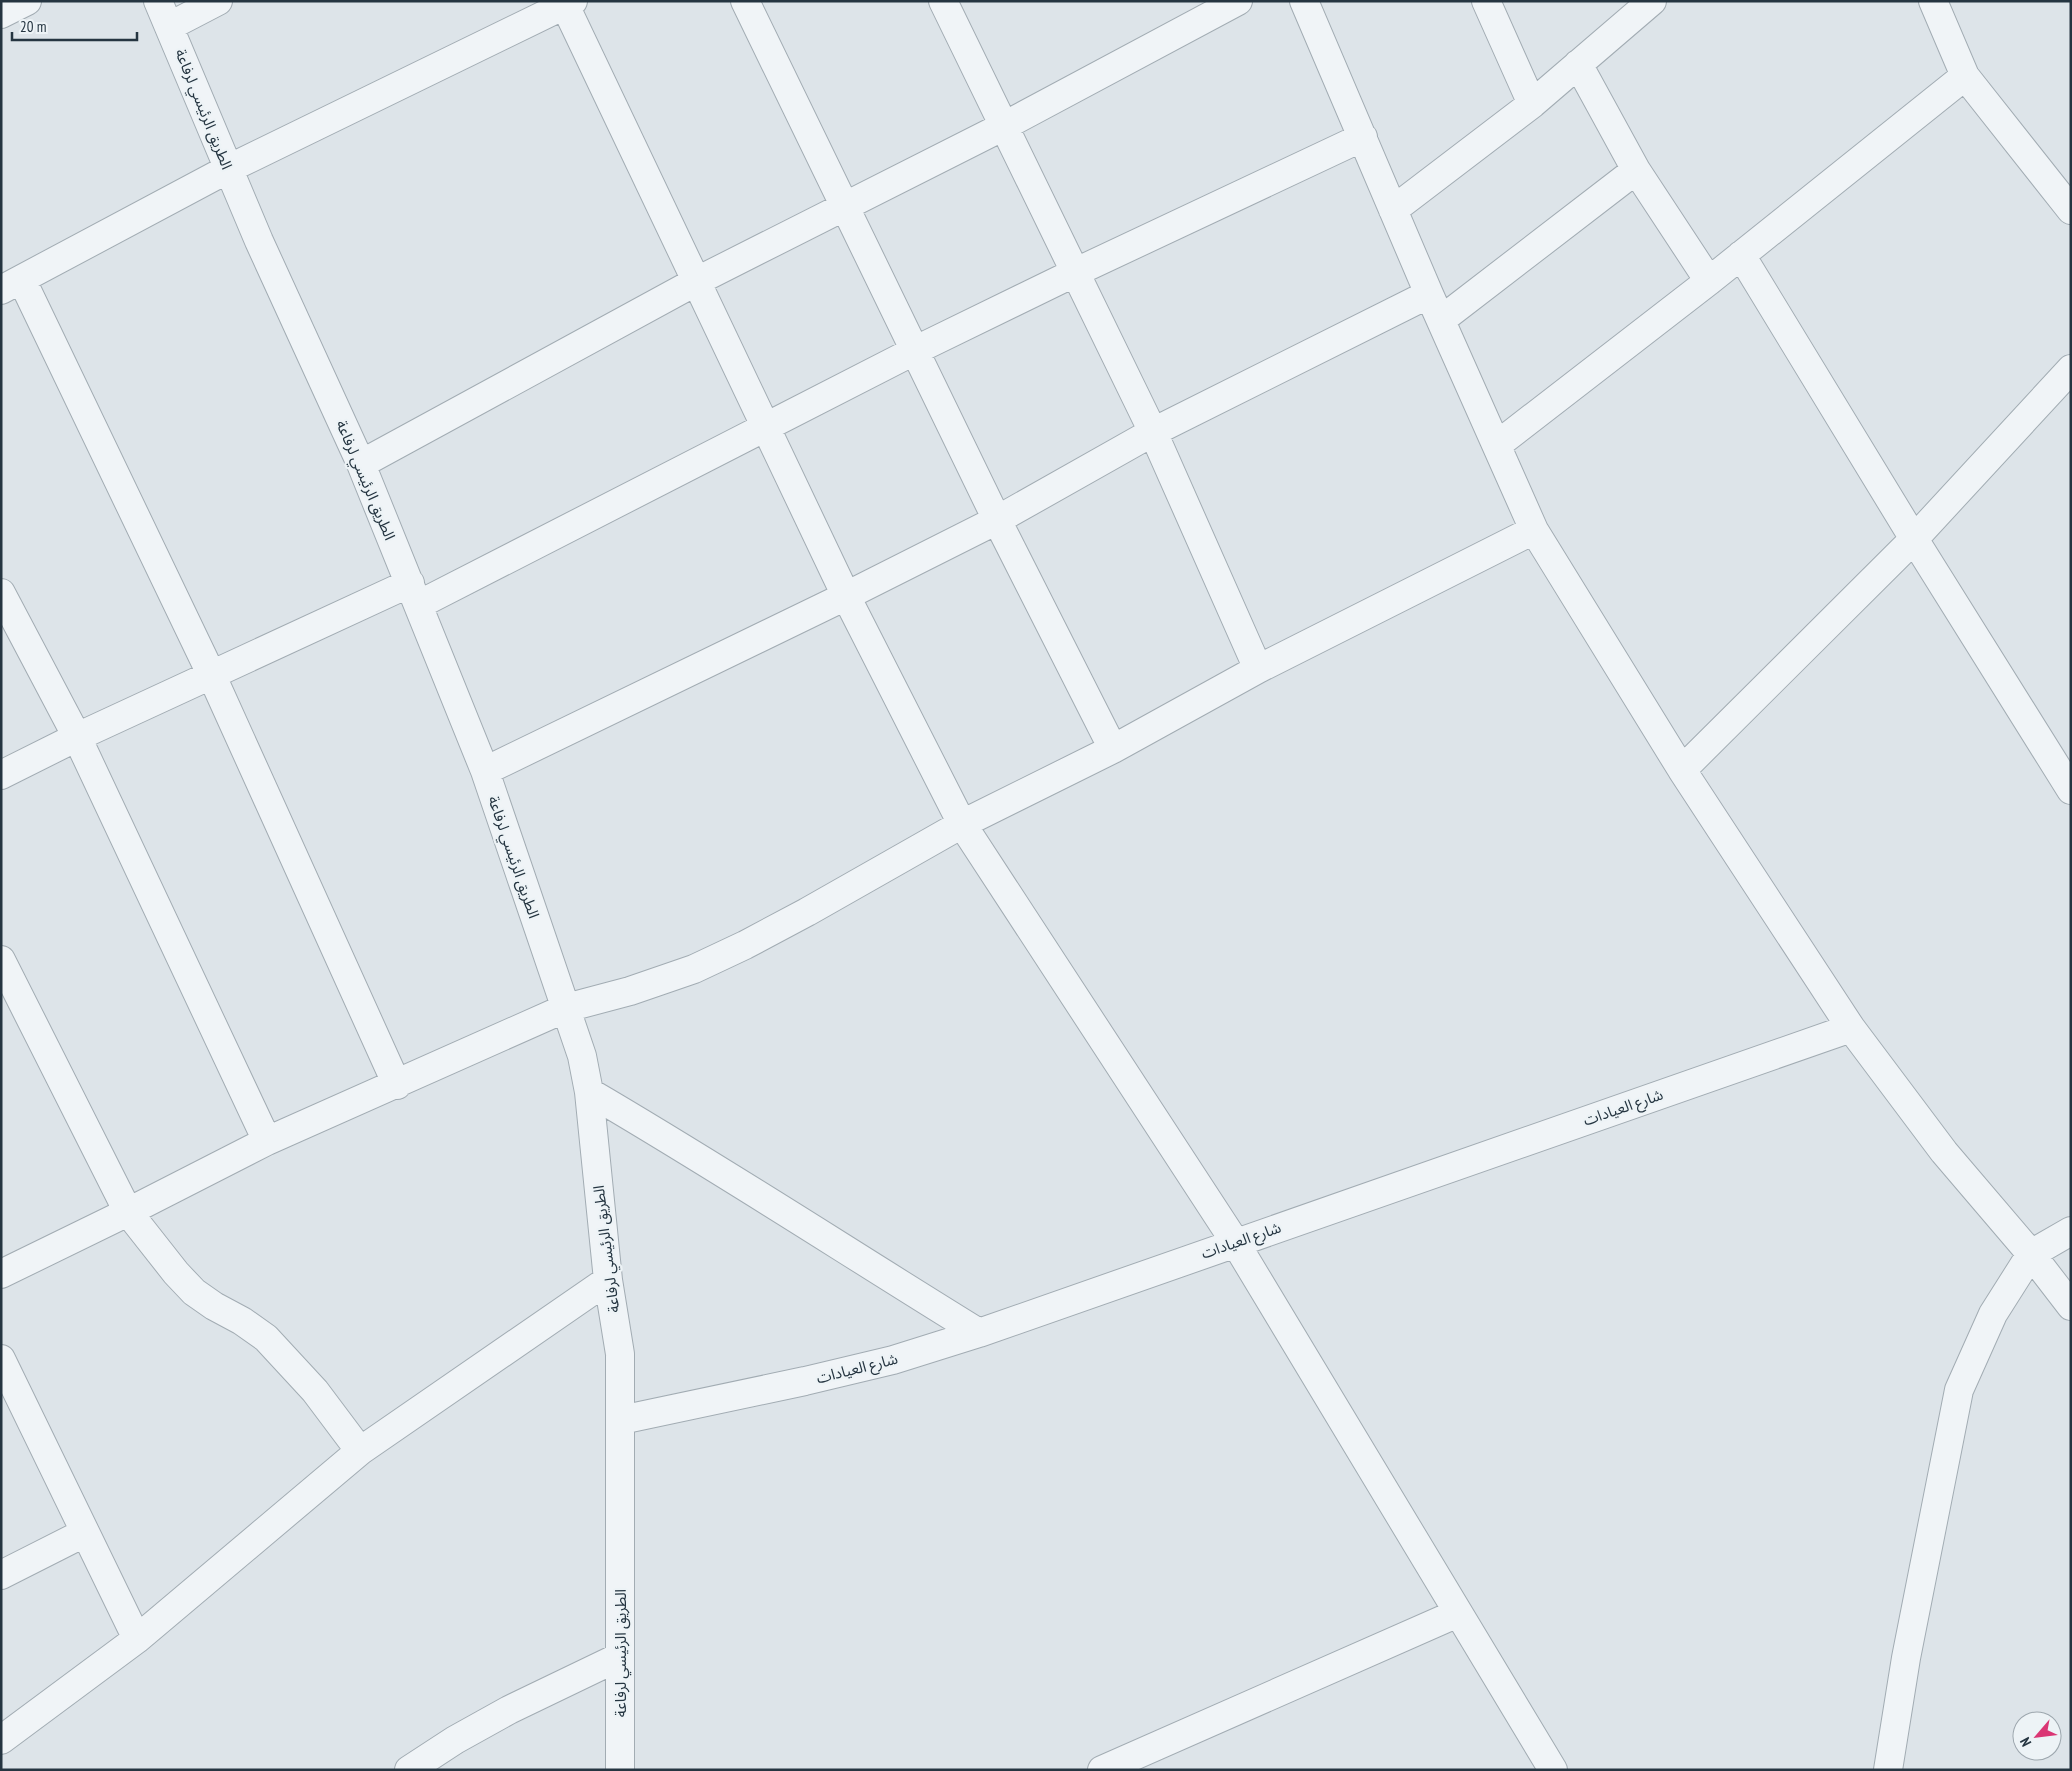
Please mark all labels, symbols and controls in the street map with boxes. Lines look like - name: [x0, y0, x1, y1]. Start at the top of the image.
- scale bar: [12, 10, 138, 42]
- text: 20 m: [20, 17, 46, 36]
- street label: الطريق الرئيسي لرفاعة: [169, 46, 237, 173]
- street label: الطريق الرئيسي لرفاعة: [330, 417, 400, 544]
- street label: الطريق الرئيسي لرفاعة: [482, 793, 544, 922]
- street label: شارع العيادات: [1581, 1084, 1667, 1132]
- street label: الطريق الرئيسي لرفاعة: [589, 1184, 626, 1314]
- street label: شارع العيادات: [1199, 1217, 1285, 1265]
- street label: شارع العيادات: [814, 1349, 901, 1390]
- street label: الطريق الرئيسي لرفاعة: [611, 1589, 632, 1717]
- north arrow: [2012, 1711, 2062, 1761]
- text: N: [2016, 1735, 2035, 1750]

